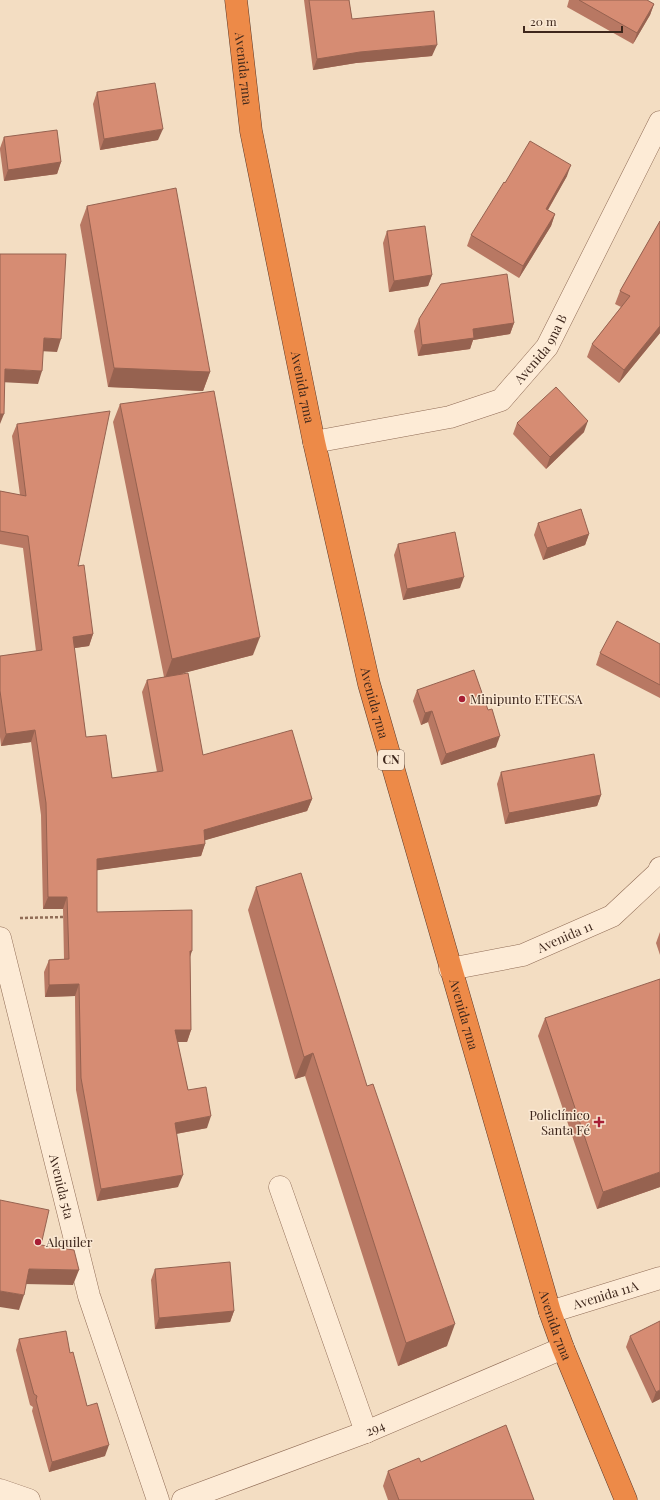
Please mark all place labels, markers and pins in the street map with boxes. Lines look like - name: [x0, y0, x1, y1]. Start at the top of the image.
- place label: Minipunto ETECSA: [470, 690, 583, 707]
- marker: Minipunto ETECSA: [457, 694, 467, 704]
- place label: Policlínico Santa Fé: [529, 1106, 590, 1138]
- marker: Policlínico Santa Fé: [593, 1116, 605, 1128]
- place label: Alquiler: [45, 1233, 93, 1250]
- marker: Alquiler: [33, 1237, 43, 1247]

